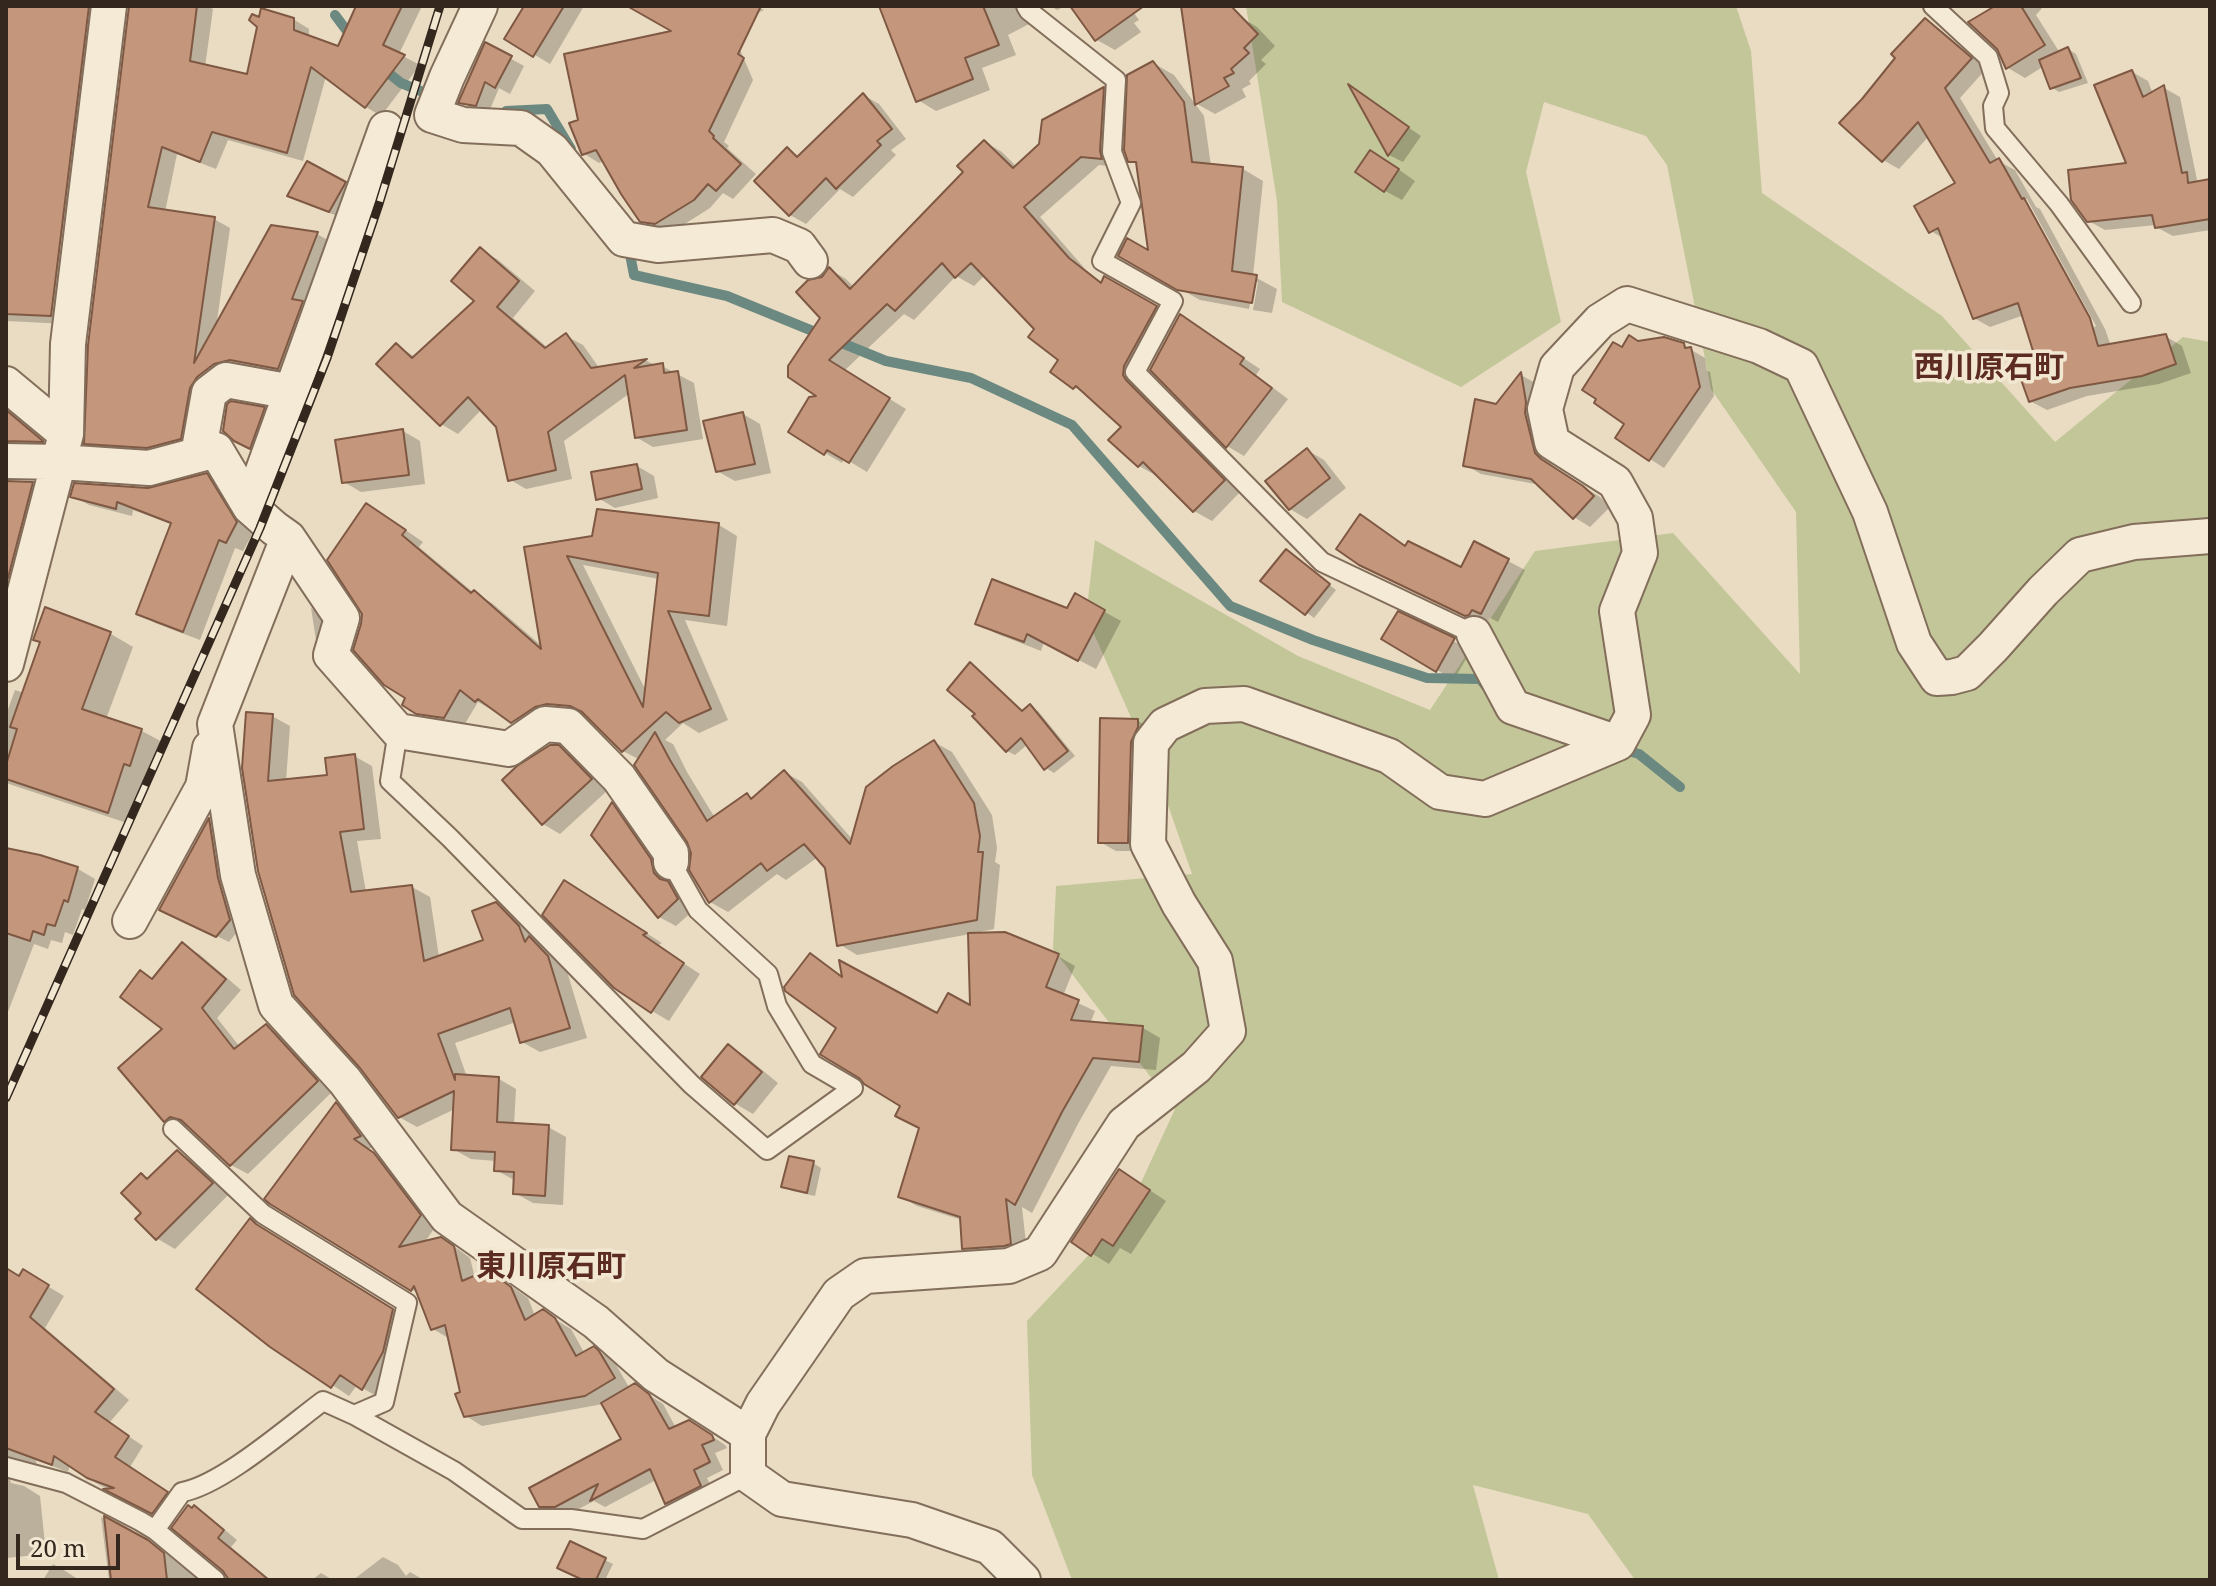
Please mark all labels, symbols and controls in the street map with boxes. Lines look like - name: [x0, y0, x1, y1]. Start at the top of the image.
- district label: 西川原石町: [1914, 350, 2064, 386]
- district label: 東川原石町: [476, 1249, 626, 1285]
- scale bar: [20, 1518, 124, 1568]
- text: 20 m: [30, 1531, 86, 1564]

